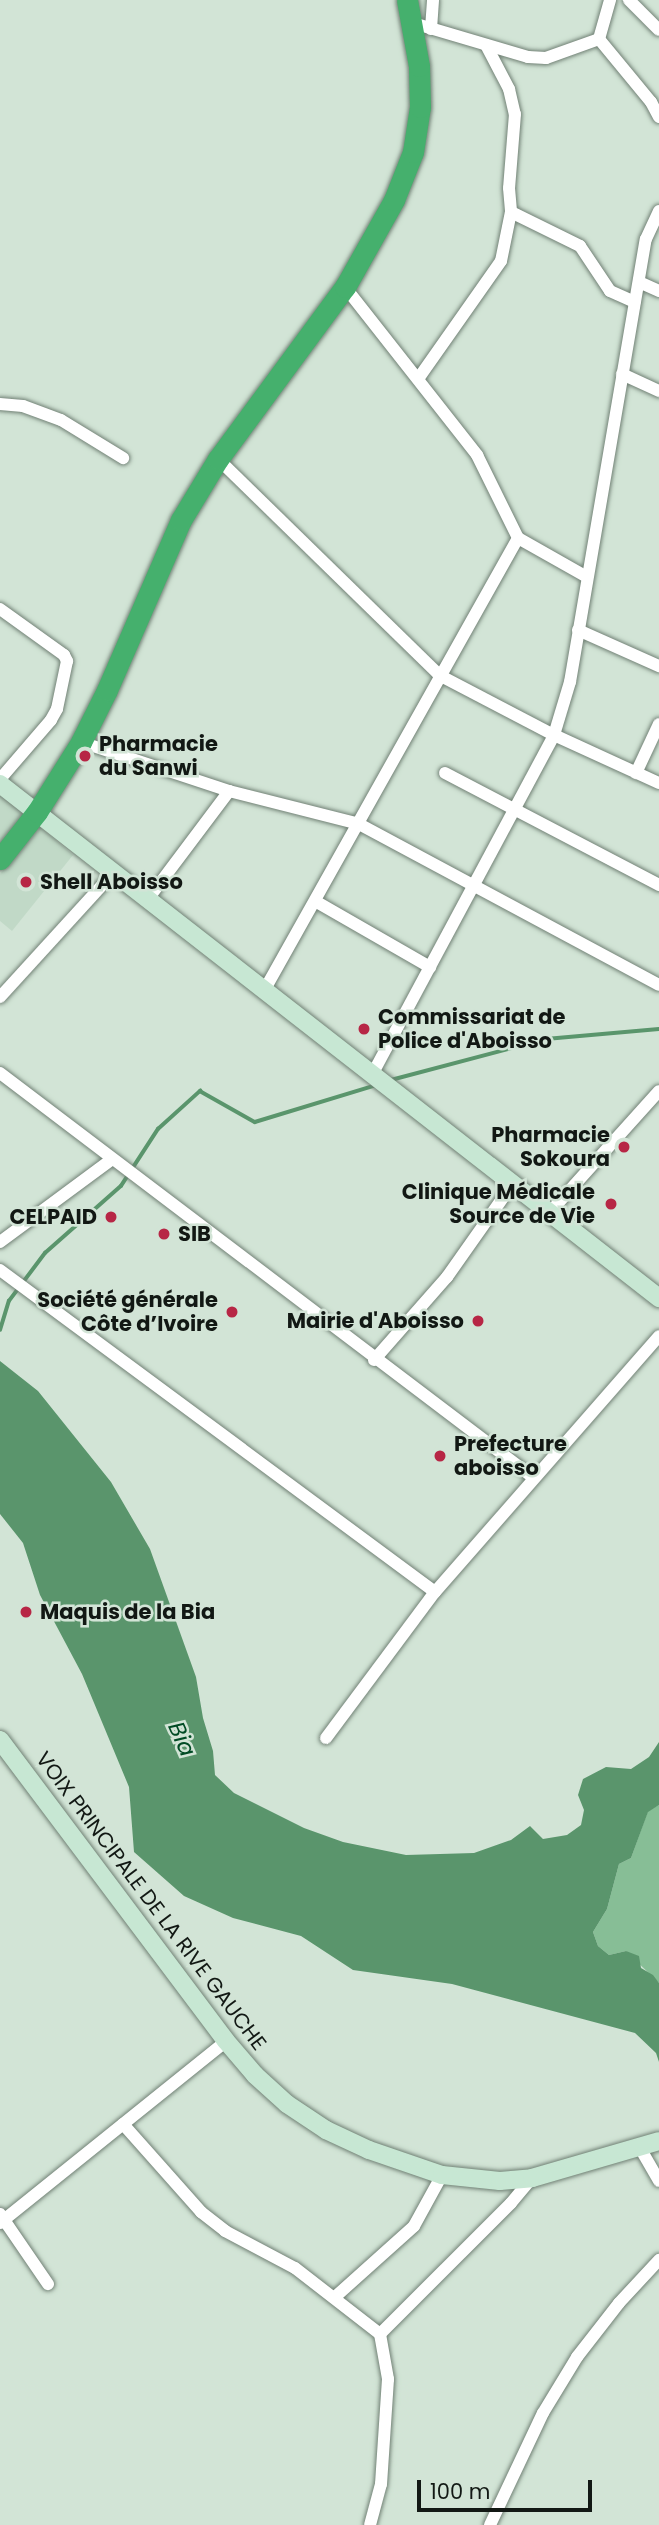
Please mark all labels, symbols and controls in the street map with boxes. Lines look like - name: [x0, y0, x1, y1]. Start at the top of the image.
- place label: Pharmacie du Sanwi: [99, 731, 218, 781]
- marker: Pharmacie du Sanwi: [77, 748, 93, 764]
- place label: Shell Aboisso: [40, 869, 183, 895]
- marker: Shell Aboisso: [18, 874, 34, 890]
- place label: Commissariat de Police d'Aboisso: [378, 1004, 565, 1054]
- marker: Commissariat de Police d'Aboisso: [356, 1021, 372, 1037]
- place label: Pharmacie Sokoura: [491, 1122, 610, 1172]
- marker: Pharmacie Sokoura: [616, 1139, 632, 1155]
- place label: Clinique Médicale Source de Vie: [402, 1179, 595, 1229]
- marker: Clinique Médicale Source de Vie: [601, 1194, 621, 1214]
- place label: CELPAID: [10, 1204, 97, 1230]
- marker: CELPAID: [103, 1209, 119, 1225]
- place label: SIB: [178, 1221, 211, 1247]
- marker: SIB: [156, 1226, 172, 1242]
- place label: Société générale Côte d’Ivoire: [37, 1287, 218, 1337]
- marker: Société générale Côte d’Ivoire: [224, 1304, 240, 1320]
- place label: Mairie d'Aboisso: [287, 1308, 464, 1334]
- marker: Mairie d'Aboisso: [470, 1313, 486, 1329]
- place label: Prefecture aboisso: [454, 1431, 567, 1481]
- marker: Prefecture aboisso: [432, 1448, 448, 1464]
- place label: Maquis de la Bia: [40, 1599, 215, 1625]
- marker: Maquis de la Bia: [18, 1604, 34, 1620]
- water label: Bia: [162, 1717, 202, 1761]
- street label: VOIX PRINCIPALE DE LA RIVE GAUCHE: [30, 1747, 272, 2055]
- scale bar: [421, 2466, 596, 2510]
- text: 100 m: [430, 2477, 490, 2506]

